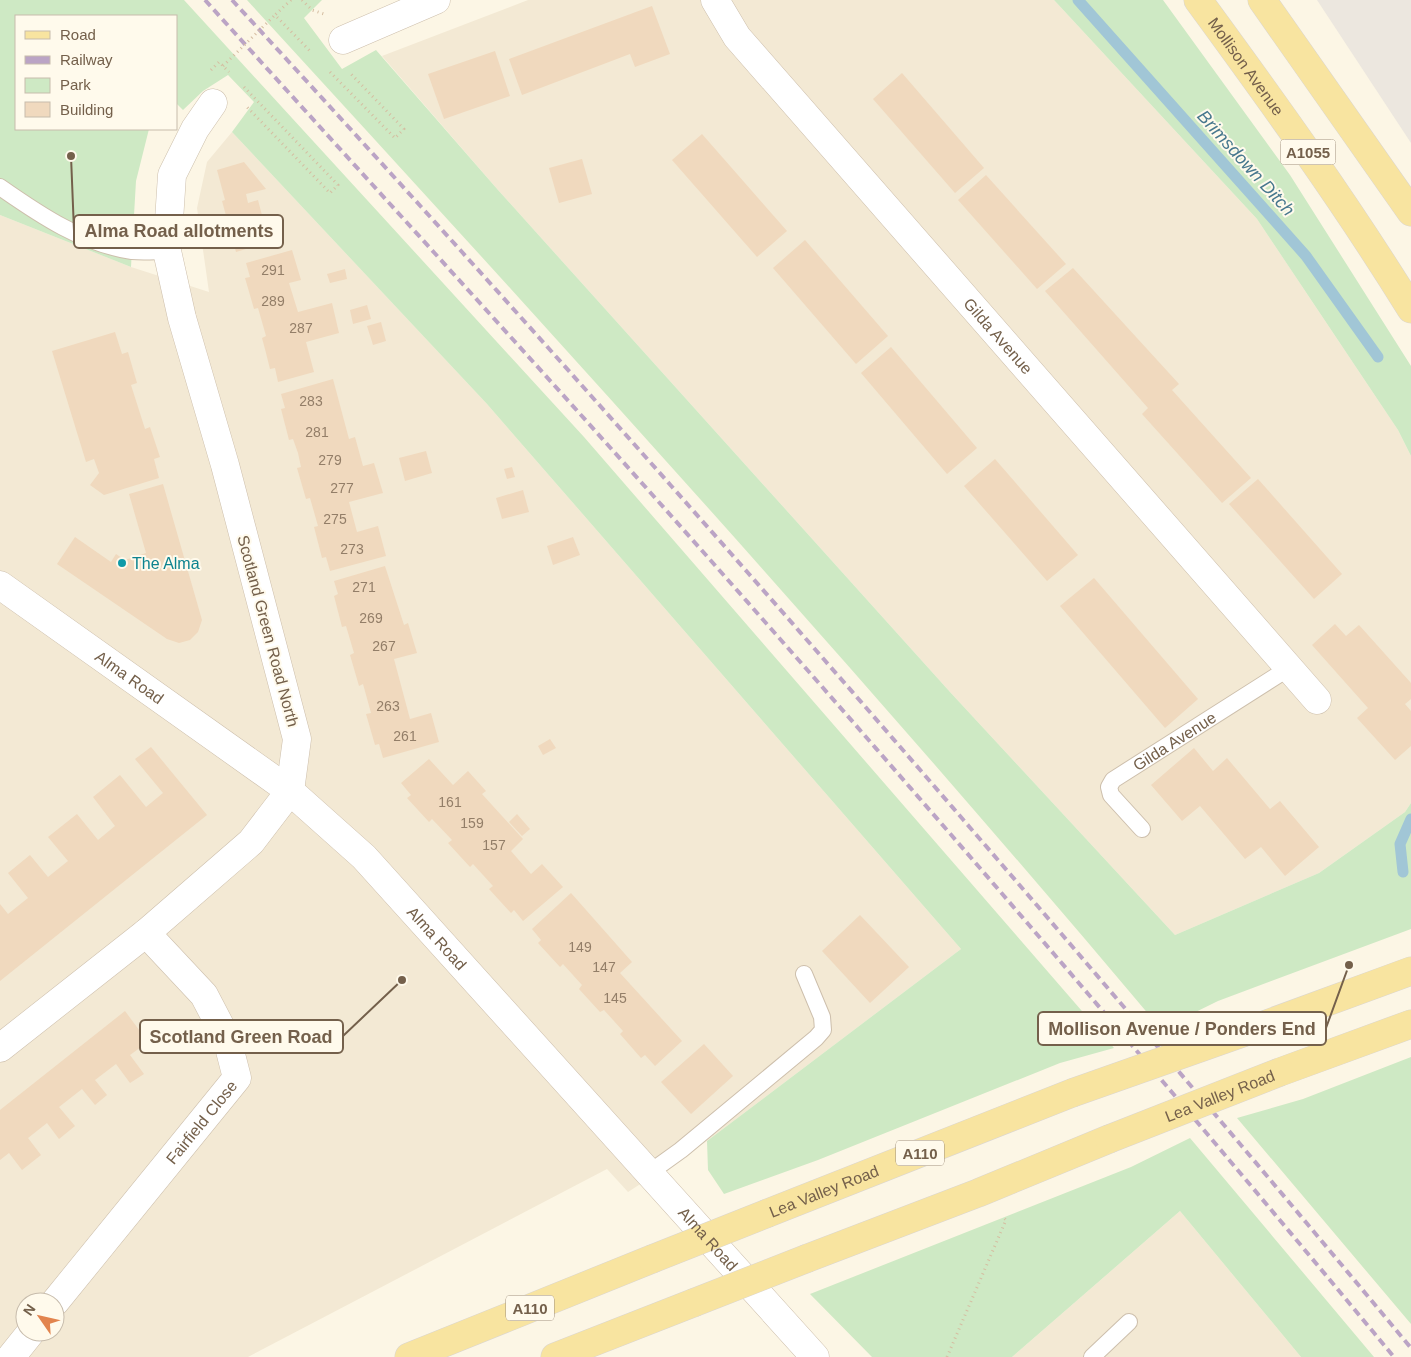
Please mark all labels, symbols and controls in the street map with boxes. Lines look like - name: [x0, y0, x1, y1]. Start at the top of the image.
- street label: Mollison Avenue: [1205, 14, 1287, 119]
- legend: [15, 15, 178, 130]
- text: Road: [60, 26, 96, 43]
- text: Railway: [60, 51, 113, 68]
- text: Park: [60, 76, 91, 93]
- text: Building: [60, 101, 113, 118]
- water label: Brimsdown Ditch: [1193, 106, 1299, 220]
- road number: A1055: [1280, 140, 1336, 164]
- callout: Alma Road allotments: [74, 215, 283, 248]
- text: Alma Road allotments: [84, 221, 274, 241]
- house number: 291: [261, 262, 285, 278]
- house number: 289: [261, 293, 285, 309]
- street label: Gilda Avenue: [961, 294, 1036, 377]
- house number: 287: [289, 320, 313, 336]
- house number: 283: [299, 393, 323, 409]
- house number: 281: [305, 424, 329, 440]
- house number: 279: [318, 452, 342, 468]
- house number: 277: [330, 480, 354, 496]
- house number: 275: [323, 511, 347, 527]
- street label: Scotland Green Road North: [234, 533, 302, 729]
- house number: 273: [340, 541, 364, 557]
- place label: The Alma: [132, 555, 200, 572]
- marker: The Alma: [116, 557, 128, 569]
- house number: 271: [352, 579, 376, 595]
- house number: 269: [359, 610, 383, 626]
- house number: 267: [372, 638, 396, 654]
- street label: Alma Road: [92, 647, 167, 707]
- house number: 263: [376, 698, 400, 714]
- street label: Gilda Avenue: [1130, 708, 1219, 774]
- house number: 261: [393, 728, 417, 744]
- house number: 161: [438, 794, 462, 810]
- house number: 159: [460, 815, 484, 831]
- house number: 157: [482, 837, 506, 853]
- street label: Alma Road: [404, 903, 470, 973]
- house number: 149: [568, 939, 592, 955]
- house number: 147: [592, 959, 616, 975]
- house number: 145: [603, 990, 627, 1006]
- callout: Mollison Avenue / Ponders End: [1038, 1012, 1326, 1045]
- text: Mollison Avenue / Ponders End: [1048, 1019, 1316, 1039]
- callout: Scotland Green Road: [140, 1020, 343, 1053]
- text: Scotland Green Road: [149, 1027, 333, 1047]
- street label: Lea Valley Road: [1163, 1066, 1277, 1125]
- street label: Fairfield Close: [162, 1077, 240, 1167]
- road number: A110: [896, 1140, 944, 1166]
- street label: Lea Valley Road: [767, 1162, 881, 1220]
- street label: Alma Road: [676, 1204, 741, 1274]
- north arrow: [15, 1292, 65, 1342]
- road number: A110: [506, 1296, 554, 1320]
- text: N: [20, 1301, 39, 1318]

